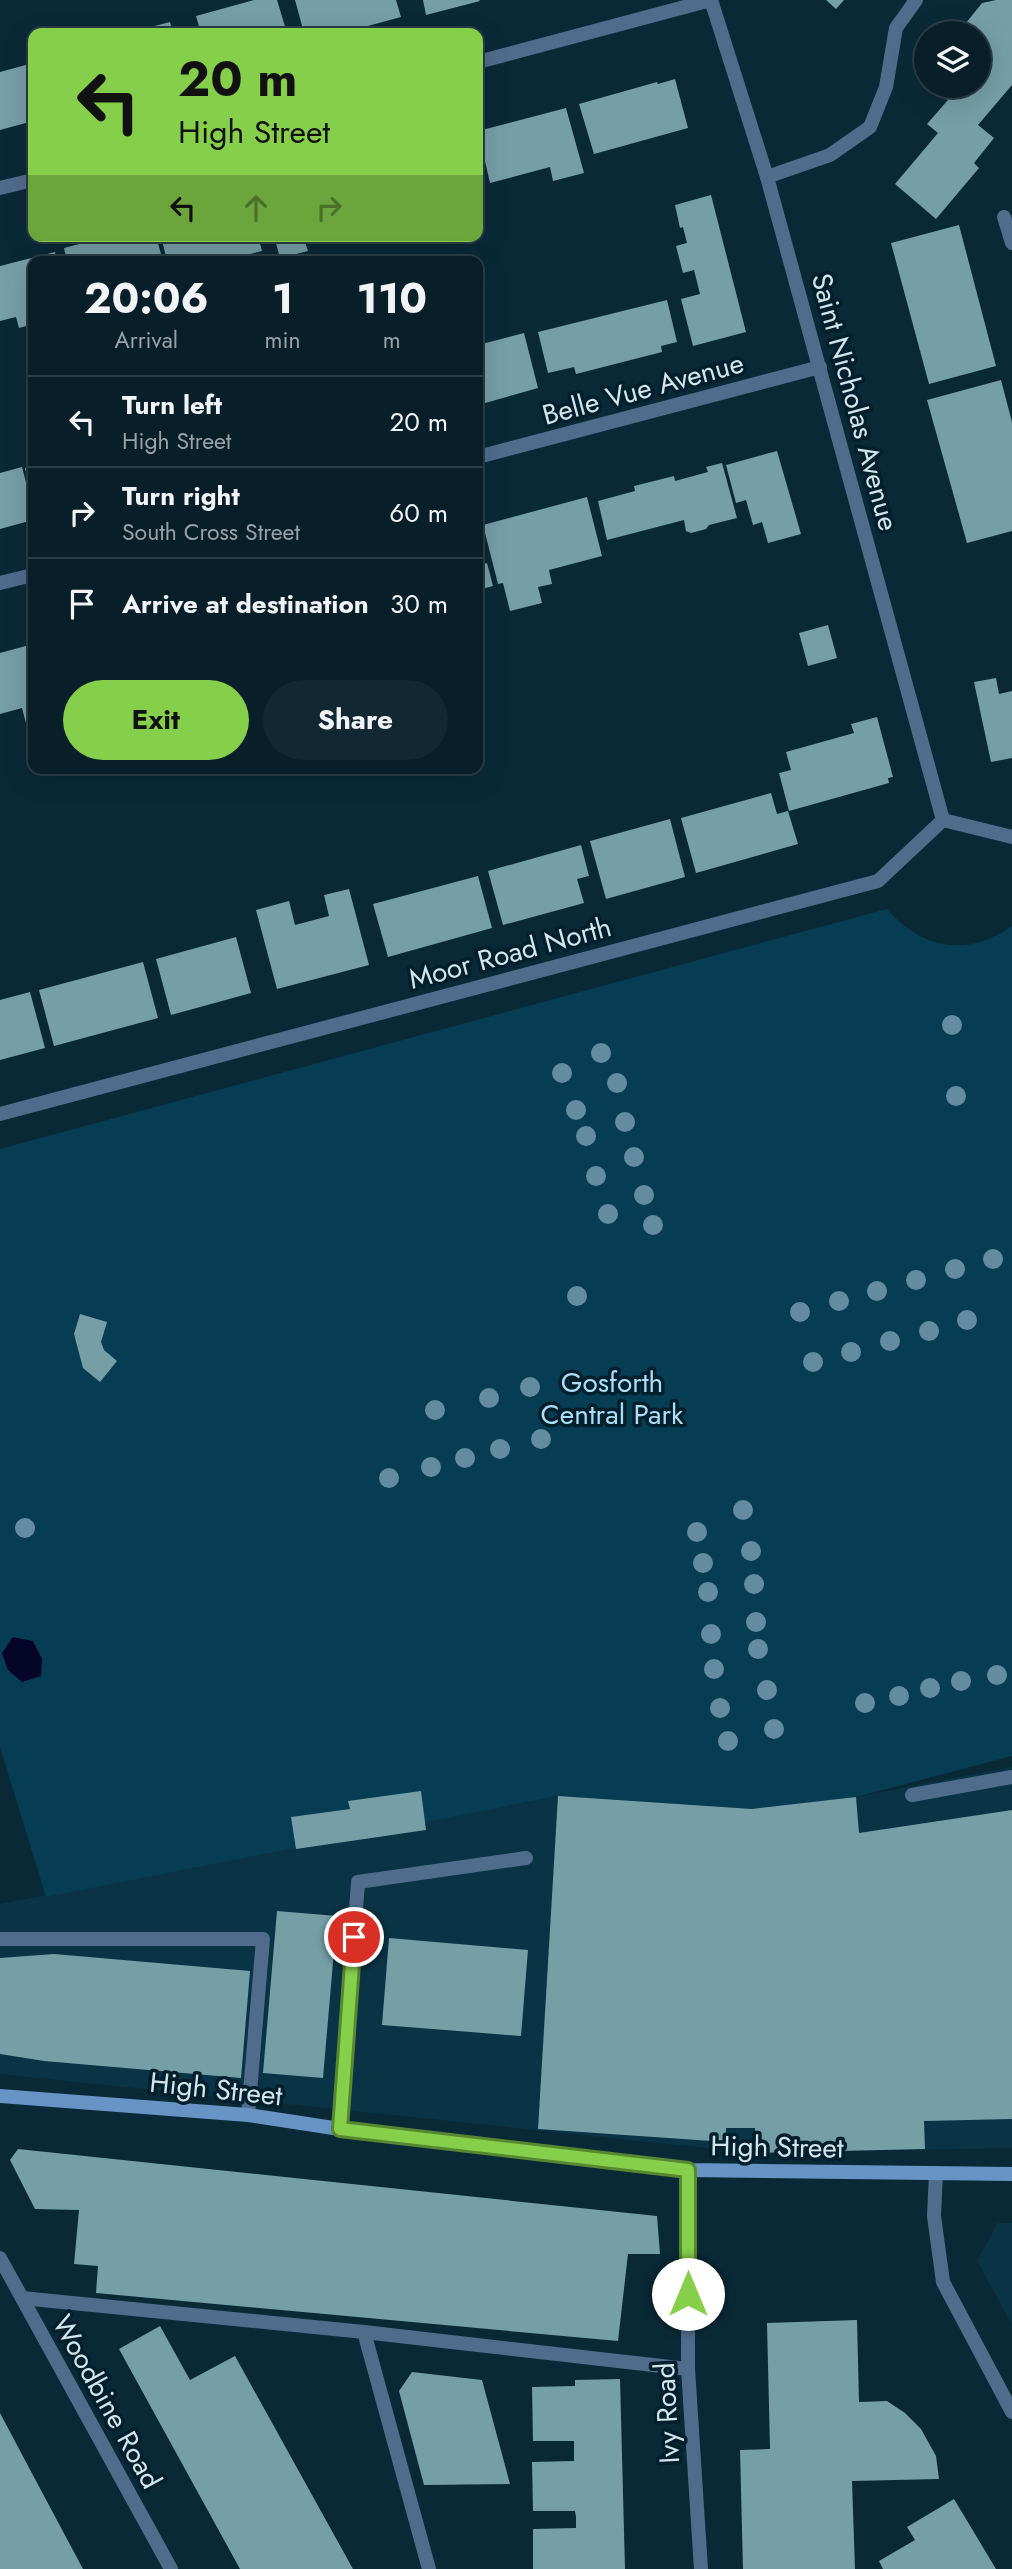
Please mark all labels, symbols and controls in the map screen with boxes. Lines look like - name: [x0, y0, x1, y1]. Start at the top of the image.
- map controls: [914, 21, 991, 98]
- button: layers: [914, 21, 991, 98]
- text: 20 m: [178, 44, 297, 114]
- icon: left: [63, 56, 154, 147]
- text: High Street: [178, 109, 330, 155]
- icon: left: [164, 189, 202, 227]
- icon: ahead: [237, 189, 275, 227]
- icon: right: [310, 189, 348, 227]
- text: 20:06: [84, 268, 209, 329]
- text: 1: [272, 268, 293, 329]
- text: 110: [357, 268, 427, 329]
- street label: Saint Nicholas Avenue: [801, 269, 909, 535]
- text: Arrival: [115, 323, 178, 357]
- text: min: [265, 323, 301, 357]
- text: m: [383, 323, 401, 357]
- street label: Belle Vue Avenue: [538, 342, 748, 436]
- text: Turn left: [122, 386, 222, 424]
- icon: left: [63, 403, 101, 441]
- text: 20 m: [390, 403, 448, 441]
- text: High Street: [122, 424, 231, 458]
- text: Turn right: [122, 477, 240, 515]
- icon: right: [63, 494, 101, 532]
- text: 60 m: [389, 494, 448, 532]
- text: South Cross Street: [122, 515, 300, 549]
- icon: arrive: [63, 585, 101, 623]
- text: Arrive at destination: [122, 585, 369, 623]
- text: 30 m: [390, 585, 448, 623]
- button: Exit: [63, 680, 249, 760]
- button: Share: [263, 680, 448, 760]
- street label: Moor Road North: [404, 906, 616, 1000]
- park label: Gosforth Central Park: [541, 1362, 684, 1435]
- pin: [324, 1907, 384, 1967]
- icon: arrive: [335, 1918, 373, 1956]
- street label: High Street: [148, 2062, 285, 2116]
- street label: High Street: [710, 2125, 844, 2169]
- position arrow: [651, 2257, 725, 2331]
- street label: Woodbine Road: [42, 2308, 172, 2496]
- street label: Ivy Road: [644, 2361, 690, 2465]

